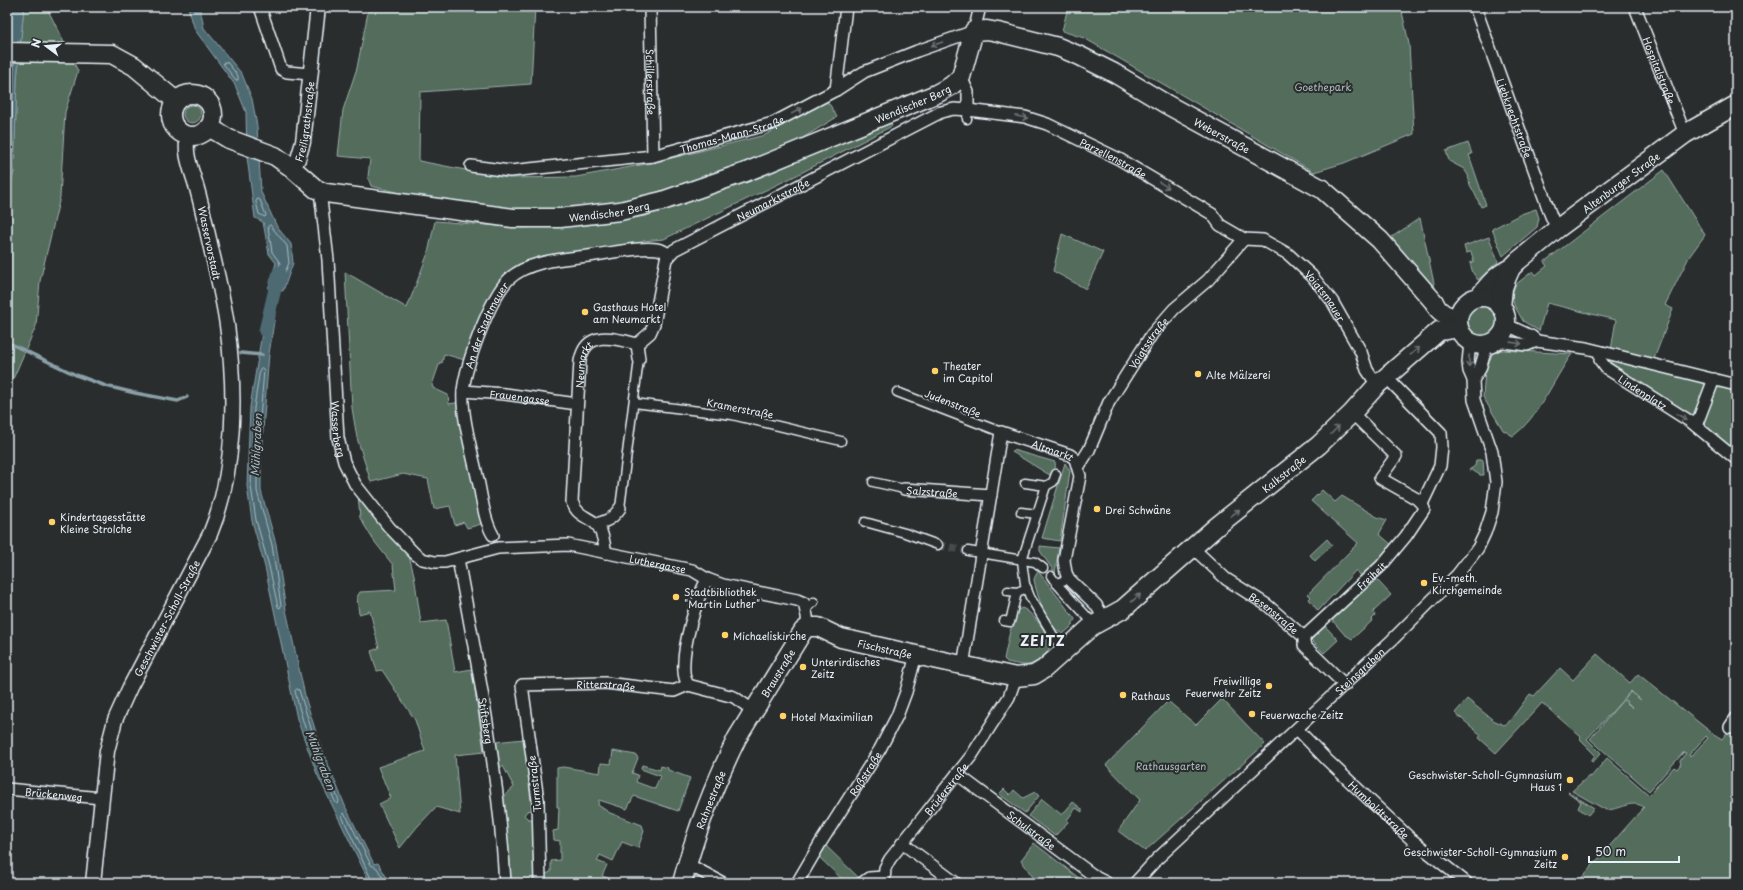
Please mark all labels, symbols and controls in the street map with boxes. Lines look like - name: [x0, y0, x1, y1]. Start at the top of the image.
- north arrow: [26, 26, 66, 66]
- street label: Hospitalstraße: [1640, 34, 1680, 106]
- text: N: [27, 36, 45, 50]
- one-way arrow: [931, 40, 943, 48]
- street label: Schillerstraße: [643, 49, 660, 115]
- street label: Liebknechtstraße: [1494, 76, 1537, 160]
- park label: Goethepark: [1294, 79, 1352, 94]
- street label: Freiligrathstraße: [290, 80, 317, 163]
- street label: Wendischer Berg: [872, 80, 953, 126]
- one-way arrow: [791, 106, 803, 114]
- street label: Thomas-Mann-Straße: [678, 111, 787, 156]
- street label: Weberstraße: [1192, 113, 1253, 156]
- one-way arrow: [1015, 114, 1028, 122]
- street label: Parzellenstraße: [1078, 134, 1150, 181]
- street label: Altenburger Straße: [1579, 148, 1662, 216]
- street label: Neumarktstraße: [734, 174, 812, 224]
- one-way arrow: [1158, 182, 1170, 190]
- street label: Wendischer Berg: [568, 197, 651, 224]
- street label: Wasservorstadt: [195, 205, 225, 281]
- street label: Voigtsmauer: [1302, 266, 1350, 324]
- street label: An der Stadtmauer: [461, 278, 512, 370]
- place label: Gasthaus Hotel am Neumarkt: [593, 299, 667, 326]
- marker: Gasthaus Hotel am Neumarkt: [580, 307, 590, 317]
- street label: Voigtsstraße: [1125, 313, 1171, 371]
- street label: Neumarkt: [571, 337, 595, 388]
- one-way arrow: [1510, 339, 1523, 347]
- one-way arrow: [1410, 346, 1421, 355]
- one-way arrow: [1465, 354, 1473, 367]
- place label: Theater im Capitol: [943, 358, 993, 385]
- marker: Theater im Capitol: [930, 366, 940, 376]
- place label: Alte Mälzerei: [1206, 367, 1271, 382]
- marker: Alte Mälzerei: [1193, 369, 1203, 379]
- street label: Lindenplatz: [1616, 371, 1671, 413]
- street label: Frauengasse: [489, 385, 551, 408]
- street label: Judenstraße: [923, 385, 983, 421]
- street label: Kramerstraße: [705, 394, 775, 422]
- street label: Wasserberg: [328, 400, 350, 459]
- water label: Mühlgraben: [246, 412, 266, 477]
- one-way arrow: [1677, 413, 1688, 421]
- one-way arrow: [1330, 425, 1340, 435]
- street label: Altmarkt: [1030, 435, 1078, 464]
- street label: Kalkstraße: [1258, 451, 1309, 495]
- street label: Salzstraße: [906, 482, 958, 500]
- place label: Drei Schwäne: [1105, 502, 1172, 517]
- marker: Drei Schwäne: [1092, 504, 1102, 514]
- one-way arrow: [1229, 508, 1240, 517]
- place label: Kindertagesstätte Kleine Strolche: [60, 509, 145, 536]
- marker: Kindertagesstätte Kleine Strolche: [47, 517, 57, 527]
- street label: Luthergasse: [628, 550, 687, 576]
- street label: Geschwister-Scholl-Straße: [130, 557, 203, 679]
- street label: Freiheit: [1353, 558, 1389, 593]
- place label: Ev.-meth. Kirchgemeinde: [1432, 570, 1503, 597]
- marker: Ev.-meth. Kirchgemeinde: [1419, 578, 1429, 588]
- place label: Stadtbibliothek "Martin Luther": [684, 584, 760, 611]
- street label: Besenstraße: [1246, 588, 1302, 637]
- marker: Stadtbibliothek "Martin Luther": [671, 592, 681, 602]
- one-way arrow: [1131, 593, 1142, 602]
- place label: Michaeliskirche: [733, 628, 806, 643]
- marker: Michaeliskirche: [720, 630, 730, 640]
- district label: ZEITZ: [1020, 630, 1066, 651]
- street label: Fischstraße: [856, 635, 914, 661]
- street label: Steinsgraben: [1331, 644, 1387, 698]
- street label: Braustraße: [757, 646, 798, 700]
- place label: Unterirdisches Zeitz: [811, 654, 881, 681]
- marker: Unterirdisches Zeitz: [798, 662, 808, 672]
- place label: Freiwillige Feuerwehr Zeitz: [1185, 673, 1261, 700]
- street label: Ritterstraße: [576, 675, 636, 694]
- marker: Freiwillige Feuerwehr Zeitz: [1264, 681, 1274, 691]
- place label: Rathaus: [1131, 688, 1170, 703]
- marker: Rathaus: [1118, 690, 1128, 700]
- street label: Stiftsberg: [476, 696, 498, 745]
- place label: Feuerwache Zeitz: [1260, 707, 1344, 722]
- place label: Hotel Maximilian: [791, 709, 873, 724]
- marker: Feuerwache Zeitz: [1247, 709, 1257, 719]
- marker: Hotel Maximilian: [778, 711, 788, 721]
- water label: Mühlgraben: [302, 728, 341, 793]
- street label: Roßstraße: [845, 748, 884, 798]
- street label: Turmstraße: [524, 755, 544, 813]
- park label: Rathausgarten: [1136, 758, 1206, 773]
- street label: Brüderstraße: [920, 759, 971, 818]
- place label: Geschwister-Scholl-Gymnasium Haus 1: [1408, 767, 1562, 794]
- street label: Rahnestraße: [692, 768, 729, 831]
- marker: Geschwister-Scholl-Gymnasium Haus 1: [1565, 775, 1575, 785]
- street label: Humboldtstraße: [1346, 777, 1413, 842]
- street label: Brückenweg: [24, 783, 83, 804]
- street label: Schulstraße: [1004, 806, 1059, 853]
- scale bar: [1589, 838, 1679, 864]
- text: 50 m: [1595, 842, 1626, 860]
- place label: Geschwister-Scholl-Gymnasium Zeitz: [1403, 844, 1557, 871]
- marker: Geschwister-Scholl-Gymnasium Zeitz: [1560, 852, 1570, 862]

